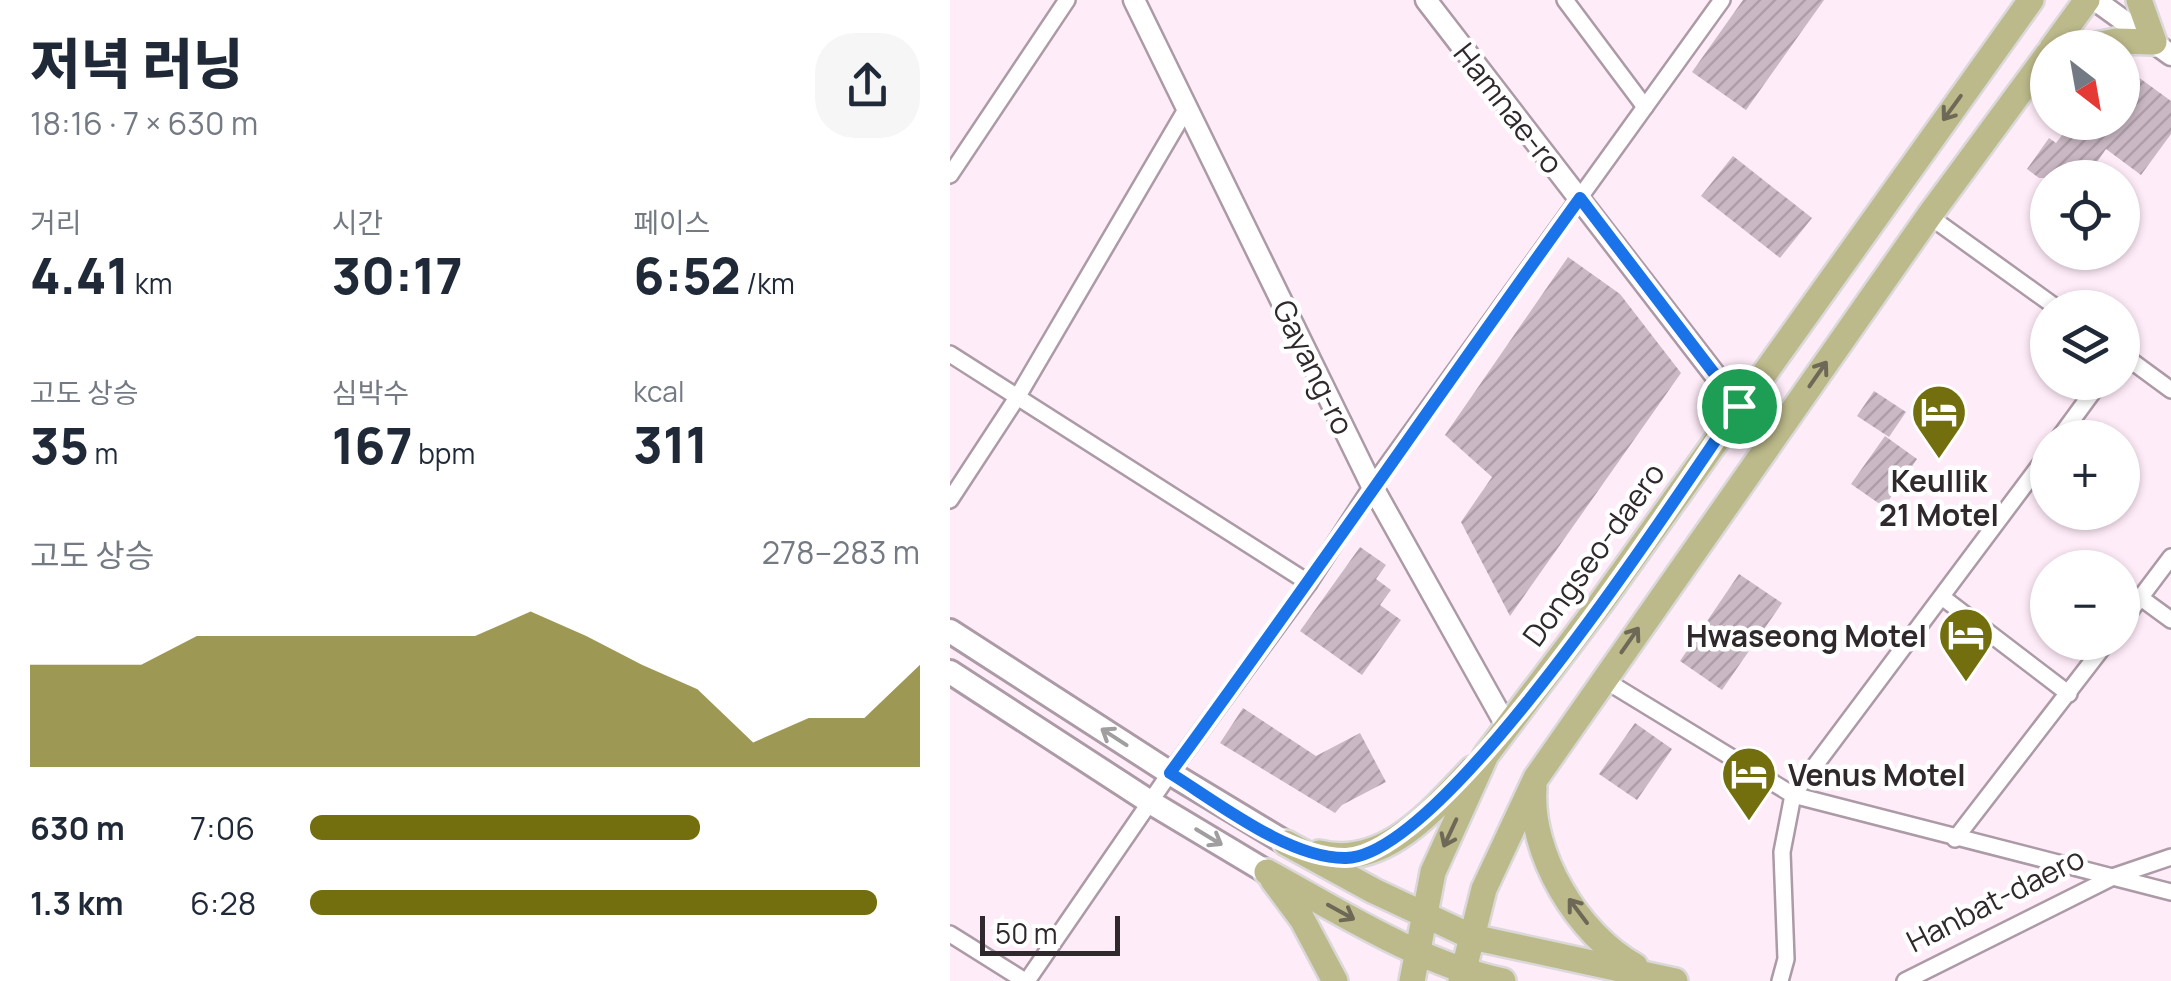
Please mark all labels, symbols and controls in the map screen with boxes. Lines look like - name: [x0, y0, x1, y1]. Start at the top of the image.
- text: 저녁 러닝: [30, 25, 243, 101]
- north arrow: [2030, 30, 2140, 140]
- map controls: [2030, 30, 2140, 660]
- button: share: [815, 33, 920, 138]
- street label: Hamnae-ro: [1445, 34, 1573, 182]
- one-way arrow: [1942, 94, 1963, 121]
- text: 18:16 · 7 × 630 m: [30, 101, 258, 145]
- button: locate: [2030, 160, 2140, 270]
- text: 거리: [30, 203, 82, 241]
- text: 시간: [332, 203, 383, 241]
- text: 페이스: [633, 203, 711, 241]
- text: 4.41: [30, 241, 129, 309]
- text: 30:17: [332, 241, 463, 309]
- text: 6:52: [633, 241, 741, 309]
- text: km: [129, 264, 172, 302]
- text: /km: [741, 264, 795, 302]
- button: layers: [2030, 290, 2140, 400]
- street label: Gayang-ro: [1264, 293, 1364, 441]
- one-way arrow: [1807, 361, 1828, 389]
- pin: [1697, 364, 1782, 449]
- text: kcal: [633, 372, 684, 410]
- text: 고도 상승: [30, 373, 139, 411]
- text: 심박수: [332, 373, 409, 411]
- icon: arrive: [1712, 379, 1767, 434]
- hotel icon: Keullik 21 Motel: [1909, 382, 1969, 461]
- text: 311: [633, 410, 708, 478]
- text: 35: [30, 411, 89, 479]
- text: 167: [332, 411, 413, 479]
- button: +: [2030, 420, 2140, 530]
- text: m: [89, 434, 118, 472]
- text: bpm: [413, 434, 475, 472]
- street label: Dongseo-daero: [1513, 454, 1673, 654]
- place label: Keullik 21 Motel: [1879, 460, 1999, 535]
- text: 278–283 m: [762, 530, 920, 574]
- text: 고도 상승: [30, 533, 154, 577]
- button: −: [2030, 550, 2140, 660]
- hotel icon: Hwaseong Motel: [1936, 605, 1996, 684]
- place label: Hwaseong Motel: [1686, 615, 1927, 656]
- one-way arrow: [1619, 626, 1640, 654]
- one-way arrow: [1100, 727, 1128, 748]
- hotel icon: Venus Motel: [1719, 744, 1779, 823]
- place label: Venus Motel: [1788, 754, 1966, 795]
- text: 630 m: [30, 806, 125, 850]
- text: 7:06: [190, 806, 255, 850]
- one-way arrow: [1439, 817, 1458, 847]
- one-way arrow: [1194, 828, 1223, 848]
- street label: Hanbat-daero: [1899, 837, 2091, 961]
- text: 1.3 km: [30, 881, 123, 925]
- text: 6:28: [190, 881, 256, 925]
- one-way arrow: [1567, 898, 1588, 925]
- one-way arrow: [1326, 903, 1356, 923]
- scale bar: [980, 911, 1120, 956]
- text: 50 m: [995, 914, 1058, 952]

